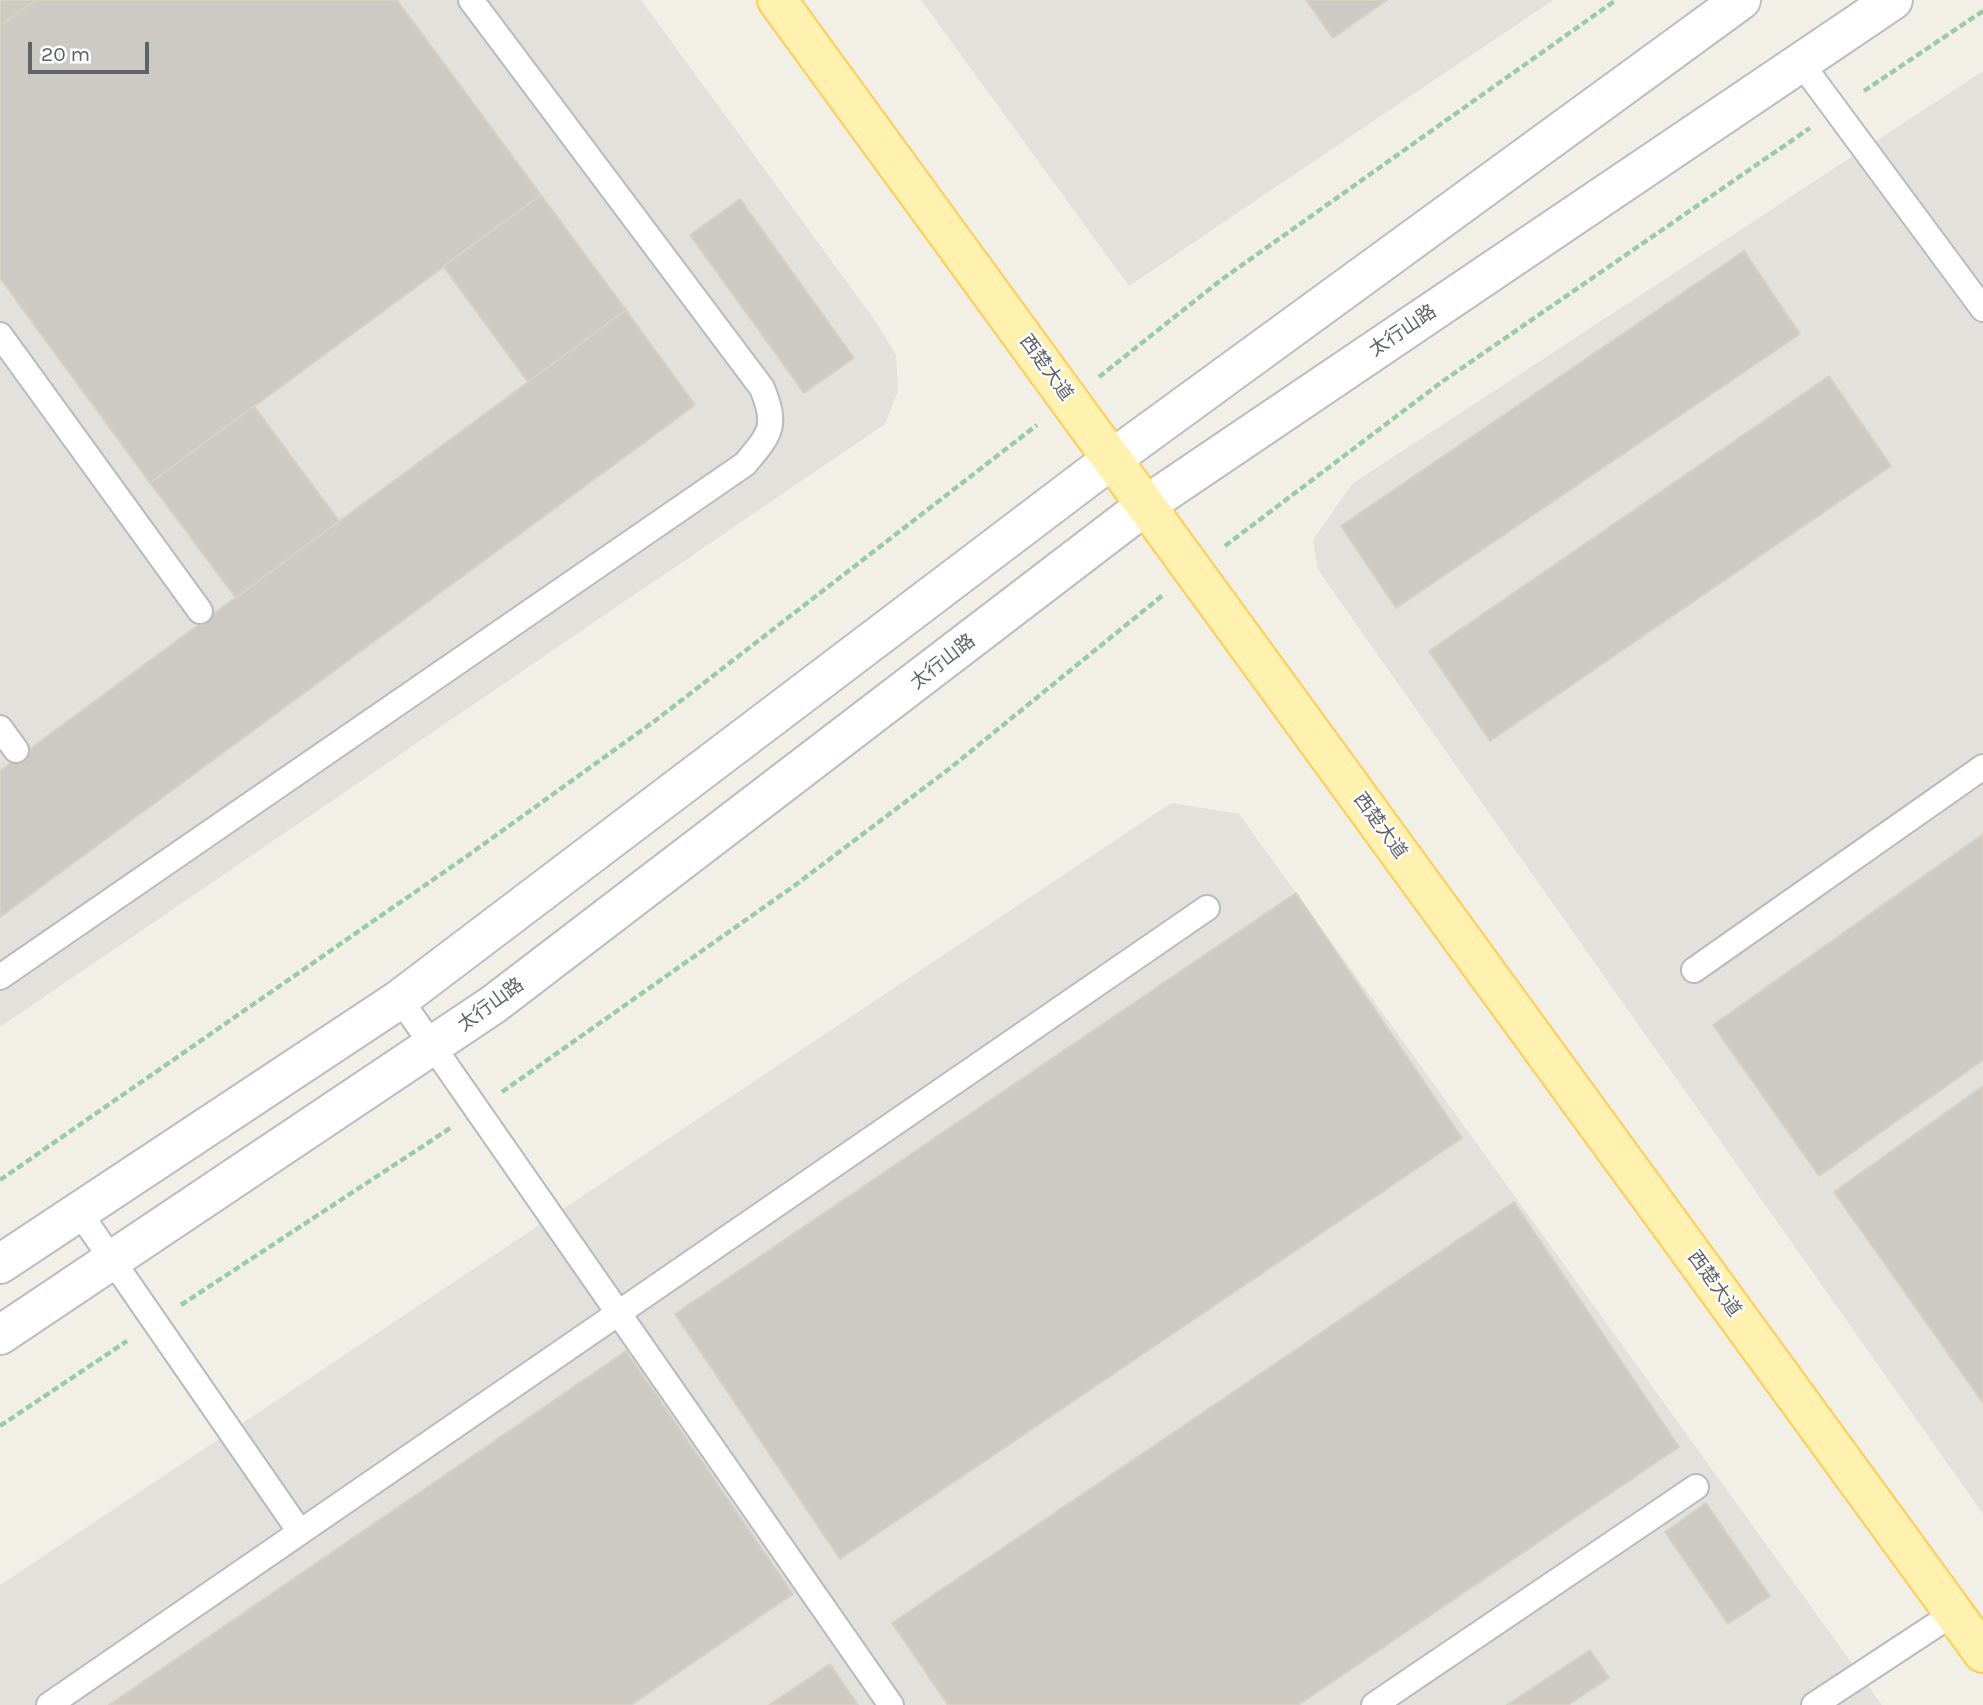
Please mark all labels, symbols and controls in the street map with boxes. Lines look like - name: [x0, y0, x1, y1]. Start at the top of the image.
- scale bar: [32, 28, 152, 72]
- text: 20 m: [41, 42, 90, 66]
- street label: 太行山路: [1365, 300, 1441, 362]
- street label: 西楚大道: [1014, 331, 1078, 405]
- street label: 太行山路: [906, 630, 980, 694]
- street label: 西楚大道: [1348, 789, 1412, 863]
- street label: 太行山路: [454, 973, 528, 1037]
- street label: 西楚大道: [1682, 1247, 1746, 1321]

